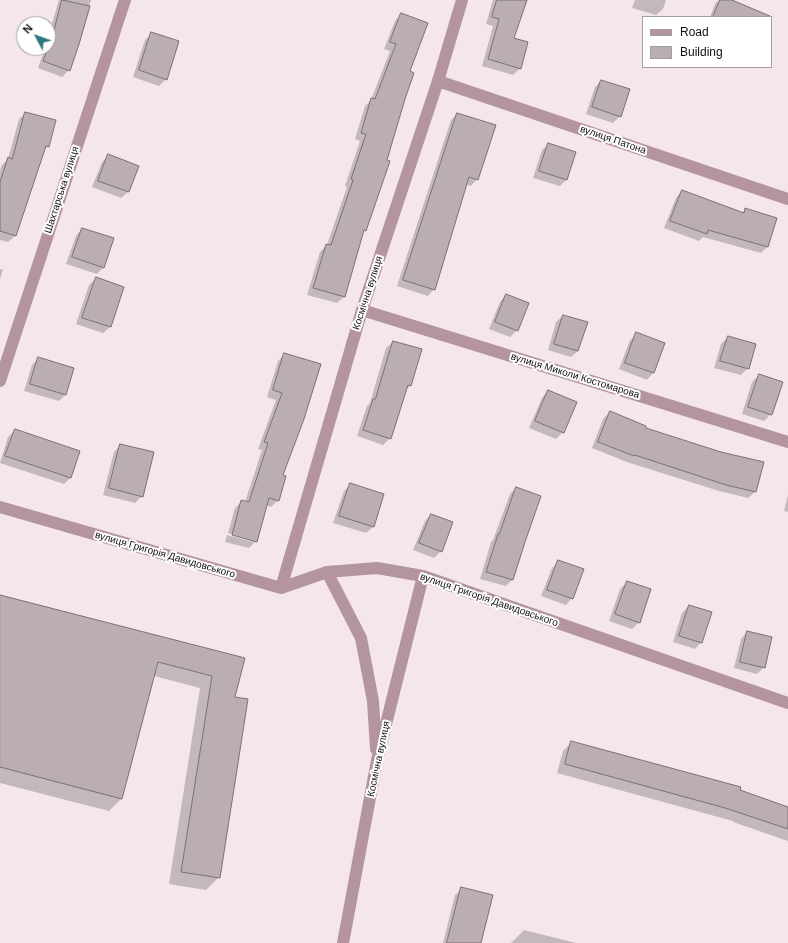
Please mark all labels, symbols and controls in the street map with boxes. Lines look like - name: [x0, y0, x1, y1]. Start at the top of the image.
- north arrow: [16, 16, 56, 56]
- legend: [642, 16, 772, 68]
- text: N: [21, 22, 35, 36]
- text: Road: [680, 25, 709, 39]
- text: Building: [680, 45, 723, 59]
- street label: вулиця Патона: [578, 123, 648, 157]
- street label: Шахтарська вулиця: [42, 145, 82, 235]
- street label: Космічна вулиця: [350, 255, 386, 331]
- street label: вулиця Миколи Костомарова: [509, 351, 641, 401]
- street label: вулиця Григорія Давидовського: [94, 529, 236, 581]
- street label: вулиця Григорія Давидовського: [418, 571, 560, 629]
- street label: Космічна вулиця: [365, 720, 393, 798]

